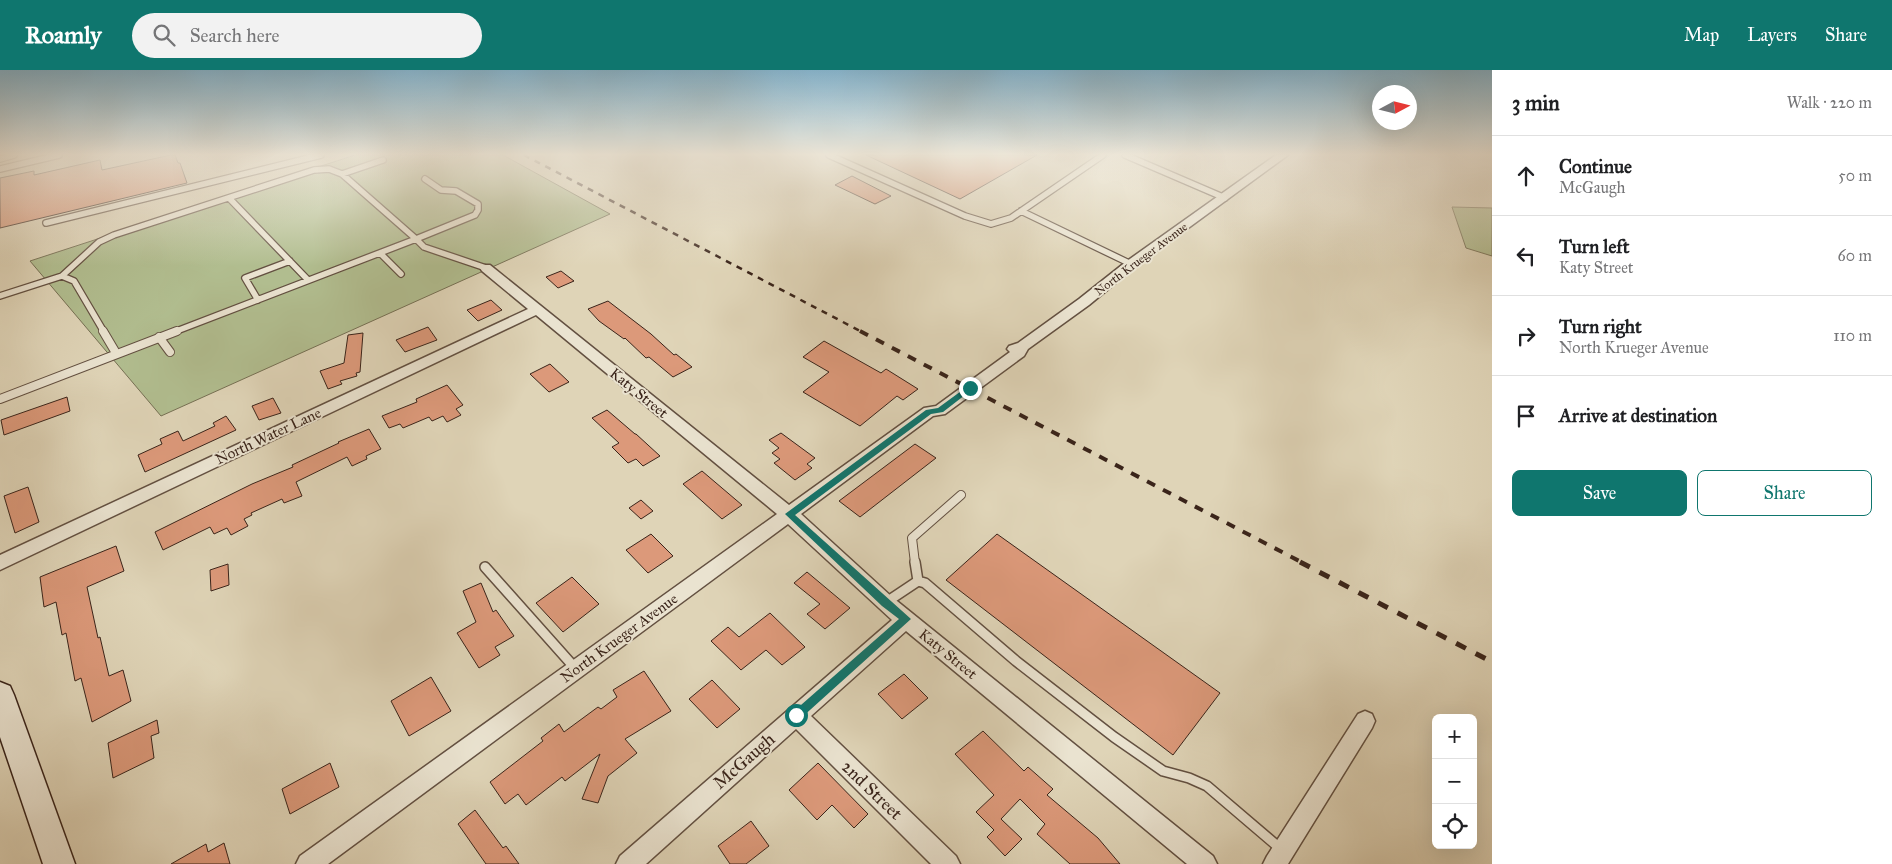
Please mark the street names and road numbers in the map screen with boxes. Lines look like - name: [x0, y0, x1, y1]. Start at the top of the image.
- street label: North Krueger Avenue: [1092, 220, 1191, 299]
- street label: Katy Street: [606, 364, 672, 422]
- street label: North Water Lane: [212, 404, 324, 468]
- street label: North Krueger Avenue: [557, 589, 681, 687]
- street label: Katy Street: [915, 625, 981, 683]
- street label: McGaugh: [709, 728, 780, 795]
- street label: 2nd Street: [837, 756, 908, 825]

